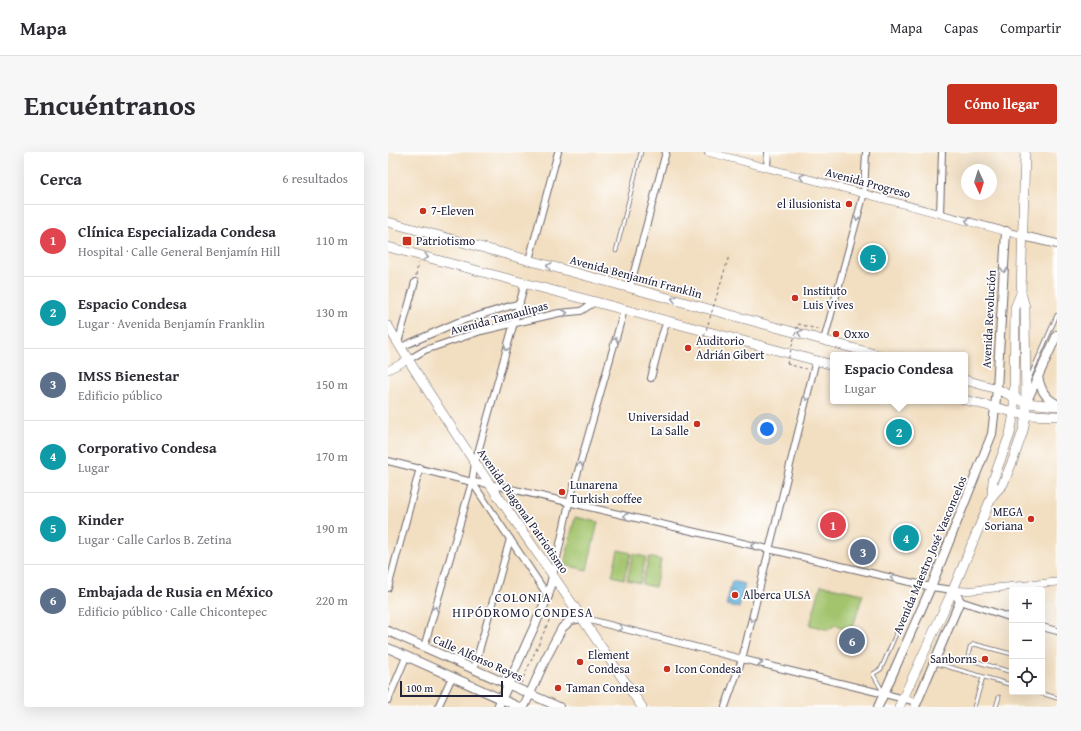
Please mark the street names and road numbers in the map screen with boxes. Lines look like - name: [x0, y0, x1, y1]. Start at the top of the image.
- street label: Avenida Progreso: [824, 163, 913, 202]
- street label: Avenida Benjamín Franklin: [568, 251, 704, 302]
- street label: Avenida Revolución: [977, 269, 1000, 369]
- street label: Avenida Tamaulipas: [448, 296, 550, 339]
- street label: Avenida Diagonal Patriotismo: [474, 445, 573, 577]
- street label: Avenida Maestro José Vasconcelos: [888, 473, 971, 637]
- street label: Calle Alfonso Reyes: [431, 630, 526, 685]

